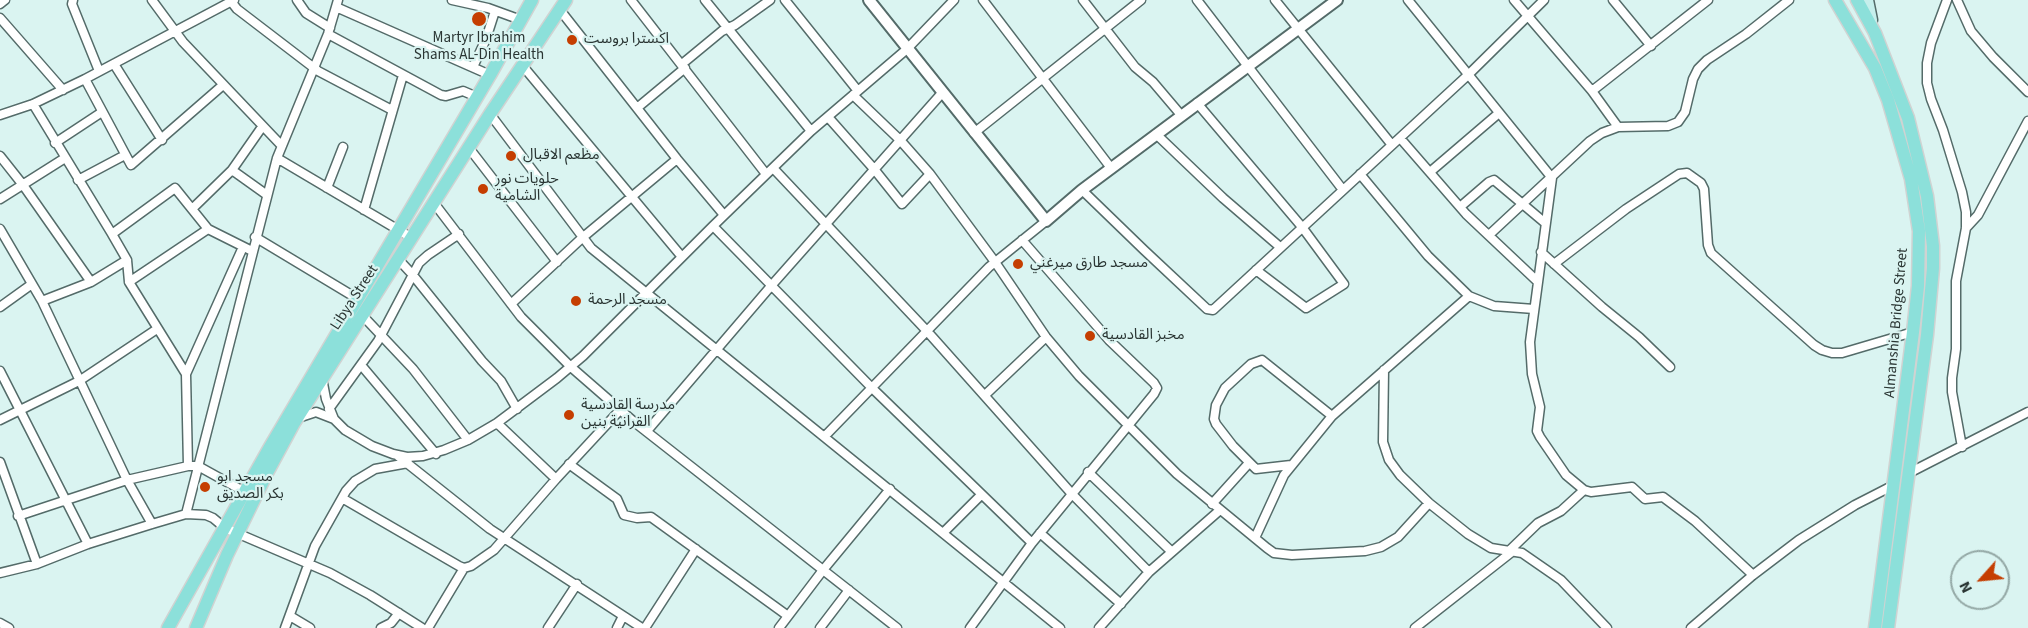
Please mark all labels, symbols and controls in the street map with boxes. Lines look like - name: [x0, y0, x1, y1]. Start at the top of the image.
- marker: Martyr Ibrahim Shams AL-Din Health: [470, 10, 488, 28]
- place label: Martyr Ibrahim Shams AL-Din Health: [414, 30, 544, 65]
- place label: اكسترا بروست: [584, 31, 669, 49]
- marker: اكسترا بروست: [565, 33, 579, 47]
- place label: مظعم الاقبال: [523, 147, 600, 165]
- marker: مظعم الاقبال: [504, 149, 518, 163]
- place label: حلويات نور الشامية: [495, 171, 559, 206]
- marker: حلويات نور الشامية: [476, 182, 490, 196]
- street label: Almanshia Bridge Street: [1881, 247, 1913, 399]
- place label: مسجد طارق ميرغني: [1030, 255, 1148, 273]
- marker: مسجد طارق ميرغني: [1011, 257, 1025, 271]
- street label: Libya Street: [327, 262, 383, 334]
- place label: مسجد الرحمة: [588, 292, 667, 310]
- marker: مسجد الرحمة: [569, 294, 583, 308]
- place label: مخبز القادسية: [1102, 327, 1185, 345]
- marker: مخبز القادسية: [1083, 329, 1097, 343]
- place label: مدرسة القادسية القرانية بنين: [581, 397, 675, 432]
- marker: مدرسة القادسية القرانية بنين: [562, 408, 576, 422]
- place label: مسجد ابو بكر الصديق: [217, 469, 284, 504]
- marker: مسجد ابو بكر الصديق: [198, 480, 212, 494]
- north arrow: [1950, 550, 2010, 610]
- text: N: [1954, 578, 1978, 597]

